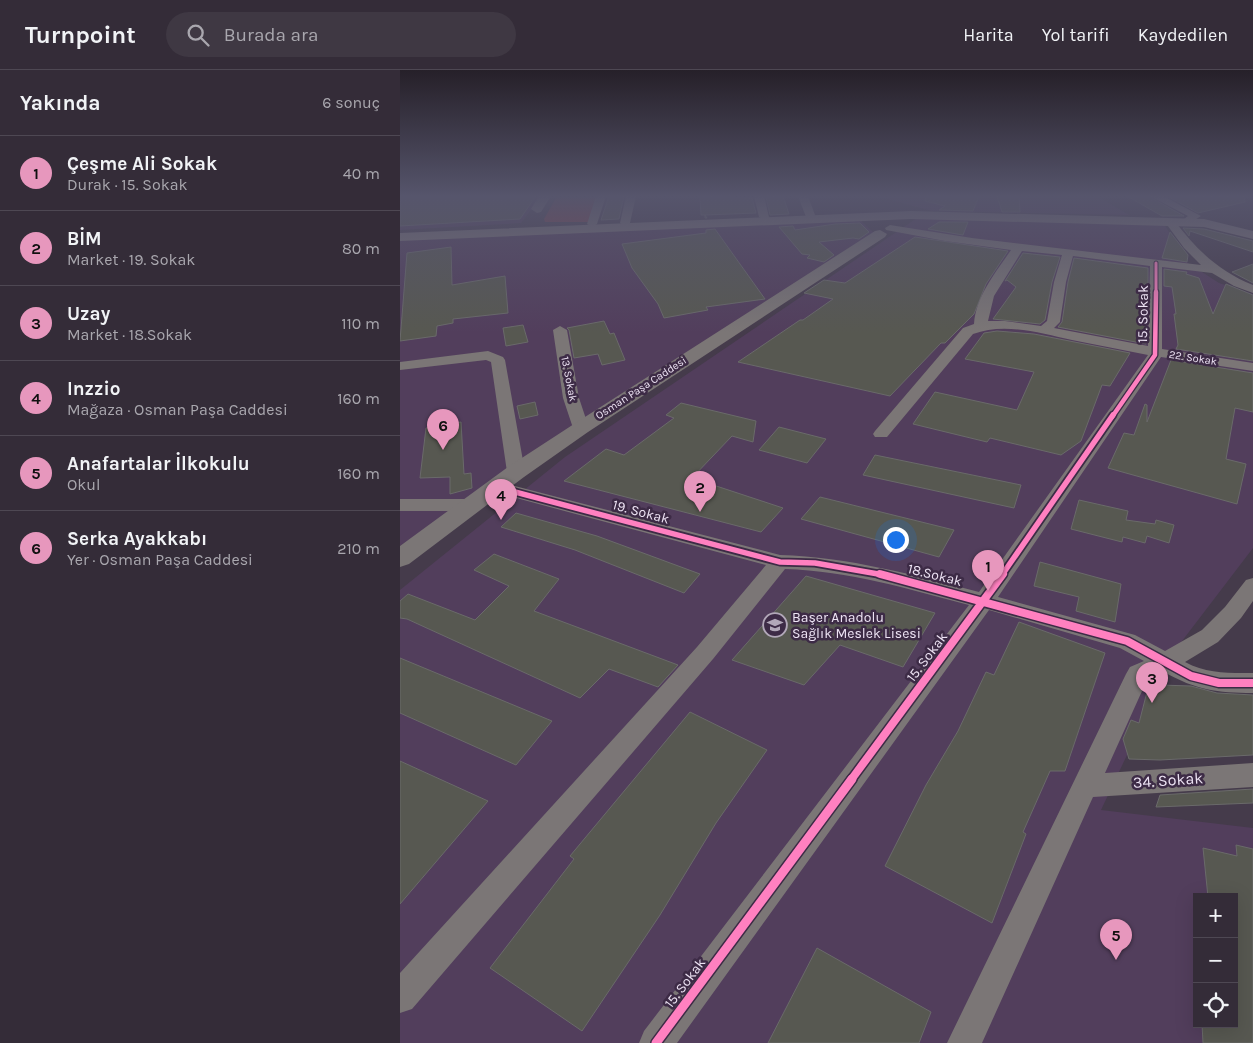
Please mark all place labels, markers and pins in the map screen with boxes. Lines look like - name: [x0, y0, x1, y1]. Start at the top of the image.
- pin: 6: [427, 409, 459, 450]
- pin: 2: [684, 471, 716, 512]
- pin: 4: [485, 479, 517, 520]
- pin: 1: [972, 550, 1004, 591]
- place label: Başer Anadolu Sağlık Meslek Lisesi: [792, 609, 921, 642]
- school or university icon: Başer Anadolu Sağlık Meslek Lisesi: [762, 612, 788, 638]
- pin: 3: [1136, 662, 1168, 703]
- pin: 5: [1100, 919, 1132, 960]

